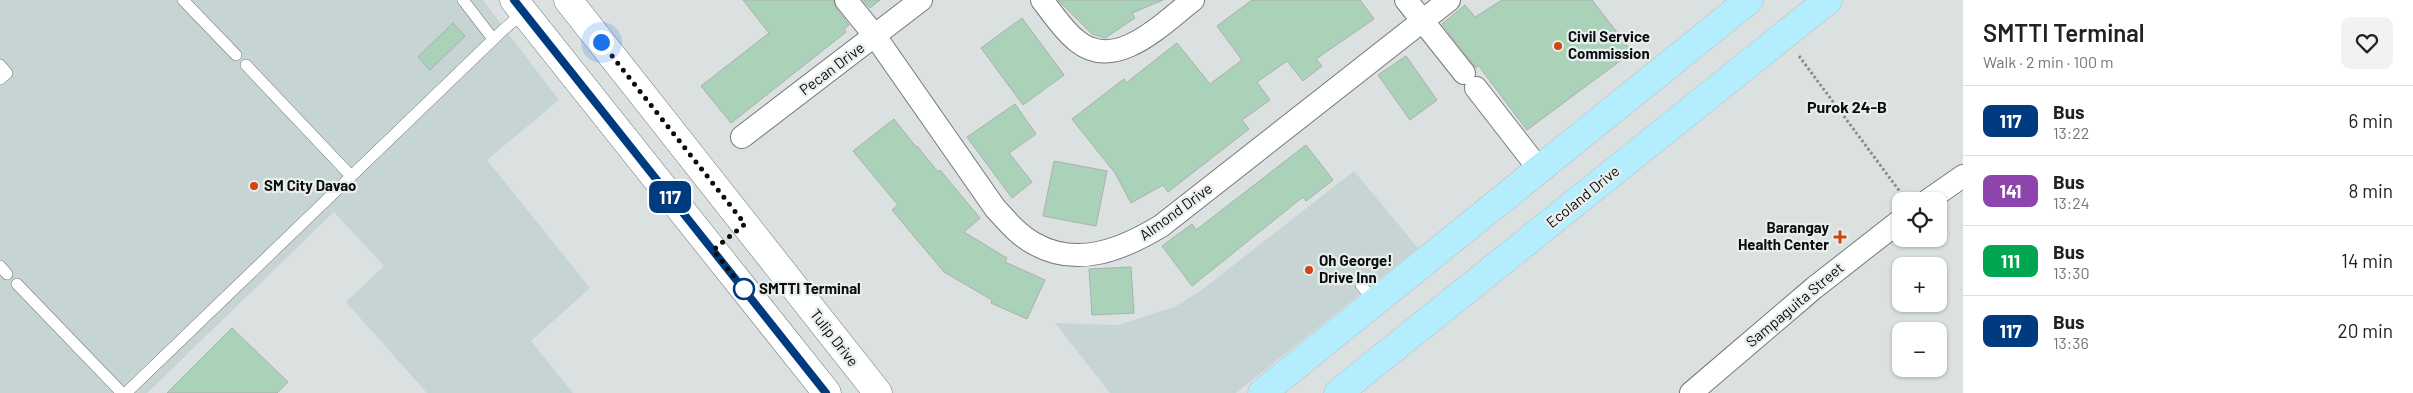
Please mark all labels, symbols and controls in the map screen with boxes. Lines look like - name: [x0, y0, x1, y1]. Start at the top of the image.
- button: heart: [2341, 17, 2393, 69]
- text: SMTTI Terminal: [1983, 18, 2145, 47]
- place label: Civil Service Commission: [1568, 27, 1650, 62]
- your location: [589, 30, 614, 55]
- street label: Pecan Drive: [795, 38, 867, 98]
- marker: Civil Service Commission: [1552, 40, 1564, 52]
- text: Walk · 2 min · 100 m: [1983, 52, 2114, 71]
- district label: Purok 24-B: [1807, 97, 1887, 116]
- text: Bus: [2053, 100, 2085, 123]
- text: 6 min: [2349, 109, 2393, 132]
- text: 117: [2000, 110, 2021, 132]
- text: 13:22: [2053, 123, 2089, 142]
- street label: Ecoland Drive: [1542, 161, 1623, 231]
- text: Bus: [2053, 170, 2085, 193]
- place label: SM City Davao: [264, 176, 356, 194]
- street label: Almond Drive: [1135, 179, 1215, 244]
- text: 8 min: [2349, 179, 2393, 202]
- marker: SM City Davao: [248, 180, 260, 192]
- text: 141: [2000, 180, 2021, 202]
- line badge: 117: [641, 181, 699, 213]
- text: 117: [659, 186, 681, 208]
- map controls: [1892, 192, 1947, 377]
- button: locate: [1892, 192, 1947, 247]
- text: 13:24: [2053, 193, 2090, 212]
- place label: Barangay Health Center: [1738, 218, 1829, 253]
- marker: Barangay Health Center: [1833, 230, 1847, 244]
- text: Bus: [2053, 240, 2085, 263]
- text: 14 min: [2341, 249, 2393, 272]
- text: 111: [2001, 250, 2020, 272]
- place label: Oh George! Drive Inn: [1319, 251, 1392, 286]
- button: +: [1892, 257, 1947, 312]
- street label: Sampaguita Street: [1742, 258, 1847, 350]
- text: 13:30: [2053, 263, 2090, 282]
- marker: Oh George! Drive Inn: [1303, 264, 1315, 276]
- marker: SMTTI Terminal: [733, 278, 755, 300]
- place label: SMTTI Terminal: [759, 279, 861, 297]
- street label: Tulip Drive: [807, 305, 863, 370]
- text: Bus: [2053, 310, 2085, 333]
- text: 20 min: [2337, 319, 2393, 342]
- text: 117: [2000, 320, 2021, 342]
- button: −: [1892, 322, 1947, 377]
- text: 13:36: [2053, 333, 2089, 352]

